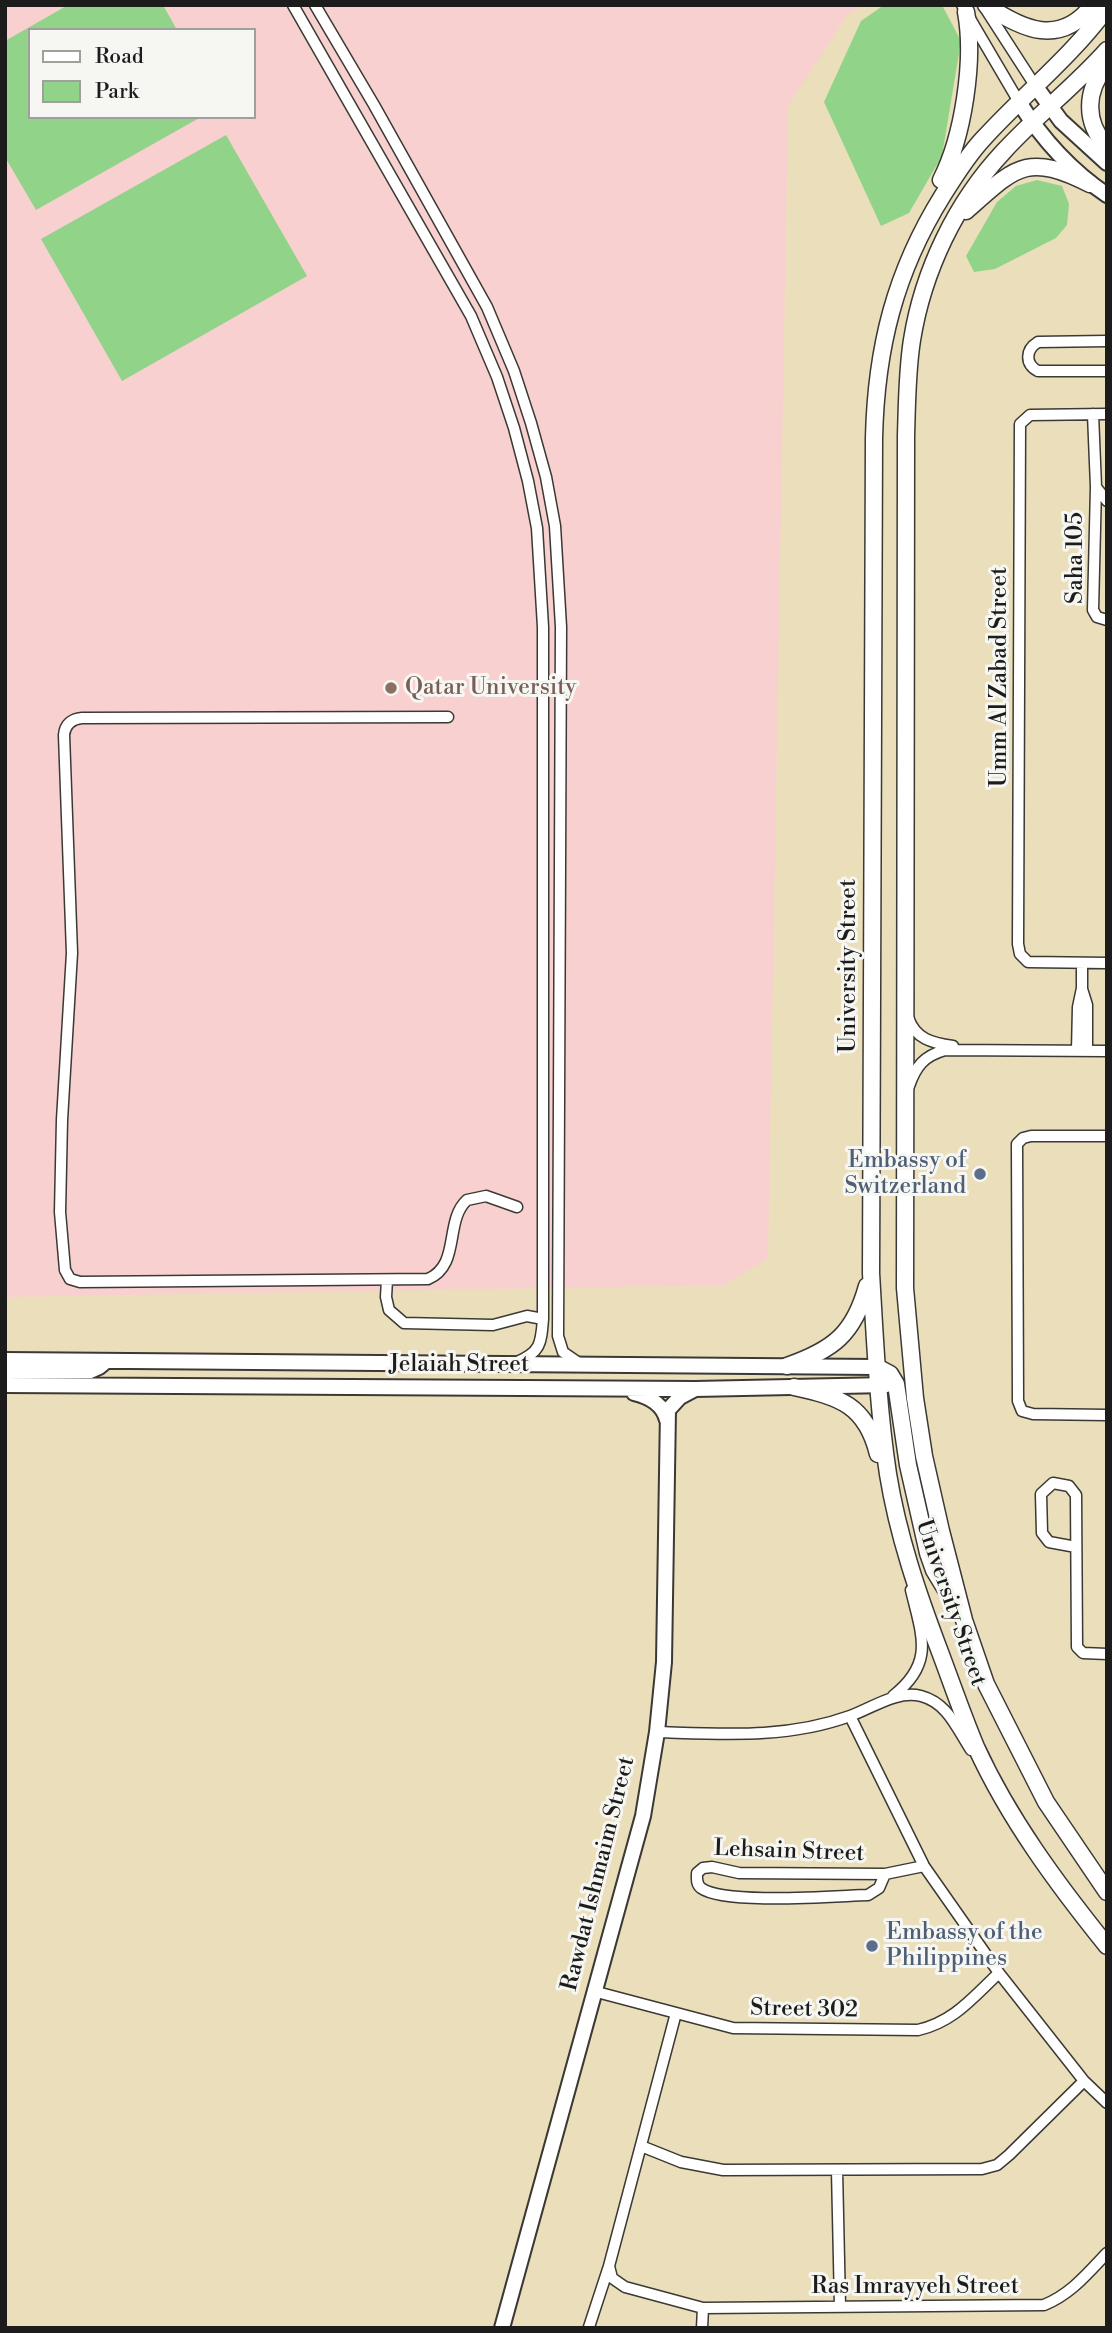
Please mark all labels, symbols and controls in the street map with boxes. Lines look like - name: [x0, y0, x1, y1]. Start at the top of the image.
- legend: [28, 28, 256, 119]
- text: Road: [95, 44, 144, 70]
- text: Park: [95, 79, 139, 105]
- street label: Saha 105: [1062, 512, 1090, 604]
- street label: Umm Al Zabad Street: [986, 567, 1014, 787]
- place label: Qatar University: [405, 674, 576, 702]
- marker: Qatar University: [383, 680, 399, 696]
- street label: University Street: [835, 879, 863, 1053]
- place label: Embassy of Switzerland: [844, 1147, 966, 1201]
- marker: Embassy of Switzerland: [972, 1166, 988, 1182]
- street label: Jelaiah Street: [389, 1351, 529, 1379]
- street label: University Street: [909, 1516, 991, 1690]
- street label: Rawdat Ishmaim Street: [557, 1754, 641, 1994]
- street label: Lehsain Street: [713, 1836, 865, 1868]
- place label: Embassy of the Philippines: [886, 1919, 1043, 1973]
- marker: Embassy of the Philippines: [864, 1938, 880, 1954]
- street label: Street 302: [750, 1995, 858, 2025]
- street label: Ras Imrayyeh Street: [811, 2273, 1019, 2301]

